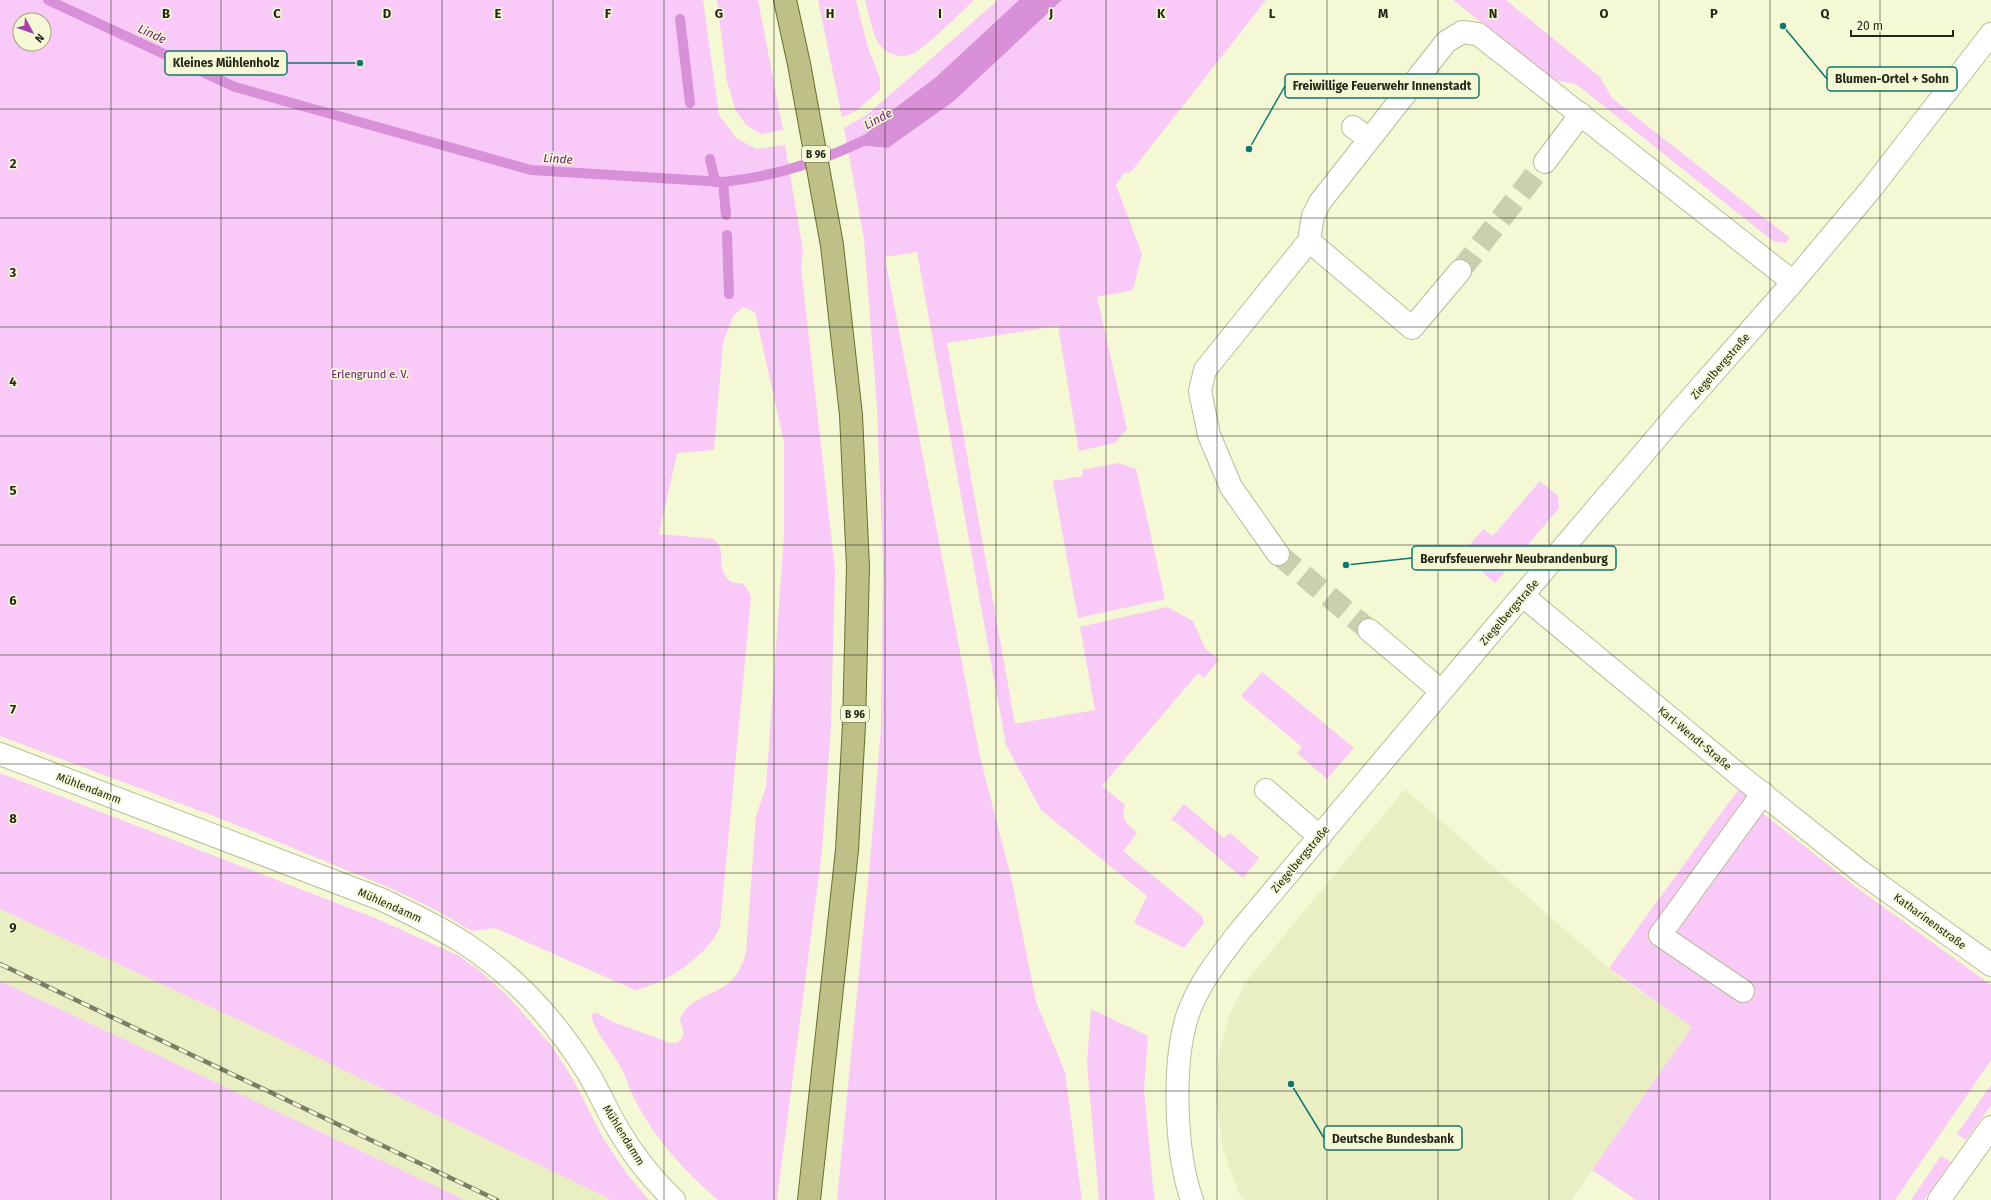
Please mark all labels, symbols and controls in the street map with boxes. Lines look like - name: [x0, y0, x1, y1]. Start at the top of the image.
- text: B: [162, 6, 170, 21]
- text: C: [273, 6, 281, 21]
- text: D: [383, 6, 392, 21]
- text: E: [495, 6, 502, 21]
- text: F: [605, 6, 612, 21]
- text: G: [715, 6, 723, 21]
- text: H: [826, 6, 834, 21]
- text: I: [938, 6, 942, 21]
- text: J: [1048, 6, 1053, 21]
- text: K: [1157, 6, 1166, 21]
- text: L: [1269, 6, 1276, 21]
- text: M: [1378, 6, 1388, 21]
- text: N: [1489, 6, 1497, 21]
- text: O: [1600, 6, 1609, 21]
- text: P: [1710, 6, 1718, 21]
- text: Q: [1821, 6, 1831, 21]
- north arrow: [12, 12, 52, 52]
- scale bar: [1851, 12, 1953, 38]
- text: 20 m: [1857, 19, 1883, 33]
- water label: Linde: [136, 21, 168, 47]
- text: N: [32, 31, 47, 45]
- callout: Kleines Mühlenholz: [165, 51, 287, 75]
- text: Kleines Mühlenholz: [173, 56, 280, 70]
- callout: Blumen-Ortel + Sohn: [1827, 67, 1957, 91]
- text: Blumen-Ortel + Sohn: [1835, 72, 1949, 86]
- callout: Freiwillige Feuerwehr Innenstadt: [1285, 74, 1479, 98]
- text: Freiwillige Feuerwehr Innenstadt: [1293, 79, 1472, 93]
- water label: Linde: [862, 106, 894, 132]
- road number: B 96: [802, 146, 830, 162]
- water label: Linde: [543, 151, 573, 167]
- text: 2: [10, 156, 17, 171]
- text: 3: [9, 265, 17, 280]
- street label: Ziegelbergstraße: [1688, 331, 1753, 402]
- park label: Erlengrund e. V.: [331, 368, 409, 381]
- text: 4: [9, 374, 17, 389]
- text: 5: [10, 483, 17, 498]
- callout: Berufsfeuerwehr Neubrandenburg: [1412, 546, 1616, 570]
- text: Berufsfeuerwehr Neubrandenburg: [1420, 552, 1608, 566]
- street label: Ziegelbergstraße: [1477, 577, 1542, 648]
- text: 6: [9, 593, 17, 608]
- text: 7: [10, 702, 16, 717]
- street label: Karl-Wendt-Straße: [1655, 704, 1734, 773]
- road number: B 96: [841, 706, 869, 722]
- street label: Mühlendamm: [55, 770, 123, 807]
- text: 8: [9, 811, 17, 826]
- street label: Ziegelbergstraße: [1269, 823, 1332, 895]
- street label: Mühlendamm: [356, 886, 424, 925]
- street label: Katharinenstraße: [1891, 891, 1969, 952]
- text: 9: [9, 920, 17, 935]
- street label: Mühlendamm: [600, 1103, 647, 1168]
- callout: Deutsche Bundesbank: [1324, 1126, 1462, 1150]
- text: Deutsche Bundesbank: [1332, 1132, 1454, 1146]

